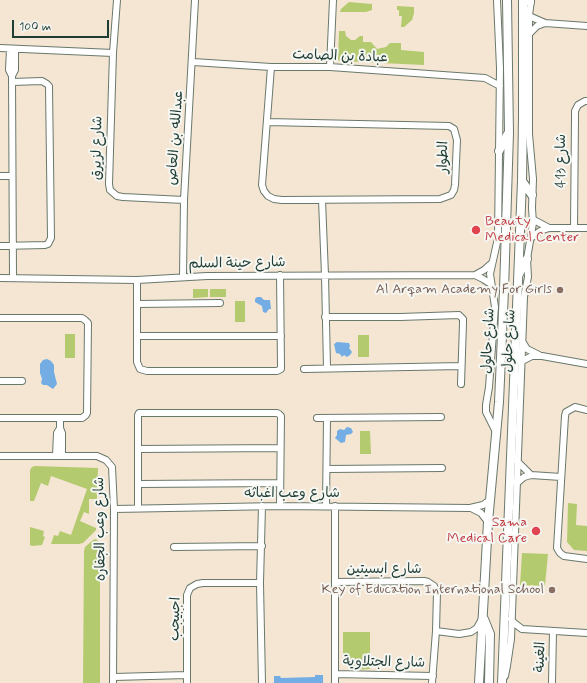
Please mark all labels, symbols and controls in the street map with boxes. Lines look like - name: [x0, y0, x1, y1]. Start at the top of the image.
- scale bar: [14, 12, 111, 38]
- text: 100 m: [19, 19, 51, 35]
- street label: عبادة بن الصامت: [292, 47, 388, 67]
- street label: عبدالله بن العاص: [164, 90, 188, 186]
- street label: شارع لزيرق: [89, 116, 107, 180]
- street label: شارع 413: [554, 134, 570, 188]
- street label: الطوار: [435, 141, 453, 173]
- place label: Beauty Medical Center: [485, 214, 579, 246]
- marker: Beauty Medical Center: [470, 224, 482, 236]
- street label: شارع حينة السلم: [188, 255, 286, 273]
- place label: Al Arqam Academy For Girls: [376, 282, 552, 298]
- marker: Al Arqam Academy For Girls: [555, 285, 565, 295]
- street label: شارع حالول: [479, 308, 499, 374]
- street label: شارع حلول: [500, 309, 520, 373]
- street label: شارع وعب الجفاره: [92, 477, 110, 581]
- street label: شارع وعب اغباثه: [244, 486, 340, 502]
- place label: Sama Medical Care: [447, 515, 527, 548]
- marker: Sama Medical Care: [530, 525, 542, 537]
- street label: شارع ابسيتين: [346, 562, 422, 578]
- place label: Key of Education International School: [322, 582, 544, 598]
- marker: Key of Education International School: [547, 585, 557, 595]
- street label: اجبيجب: [167, 597, 185, 641]
- street label: الغينة: [532, 641, 550, 673]
- street label: شارع الجتلاوية: [343, 654, 425, 672]

